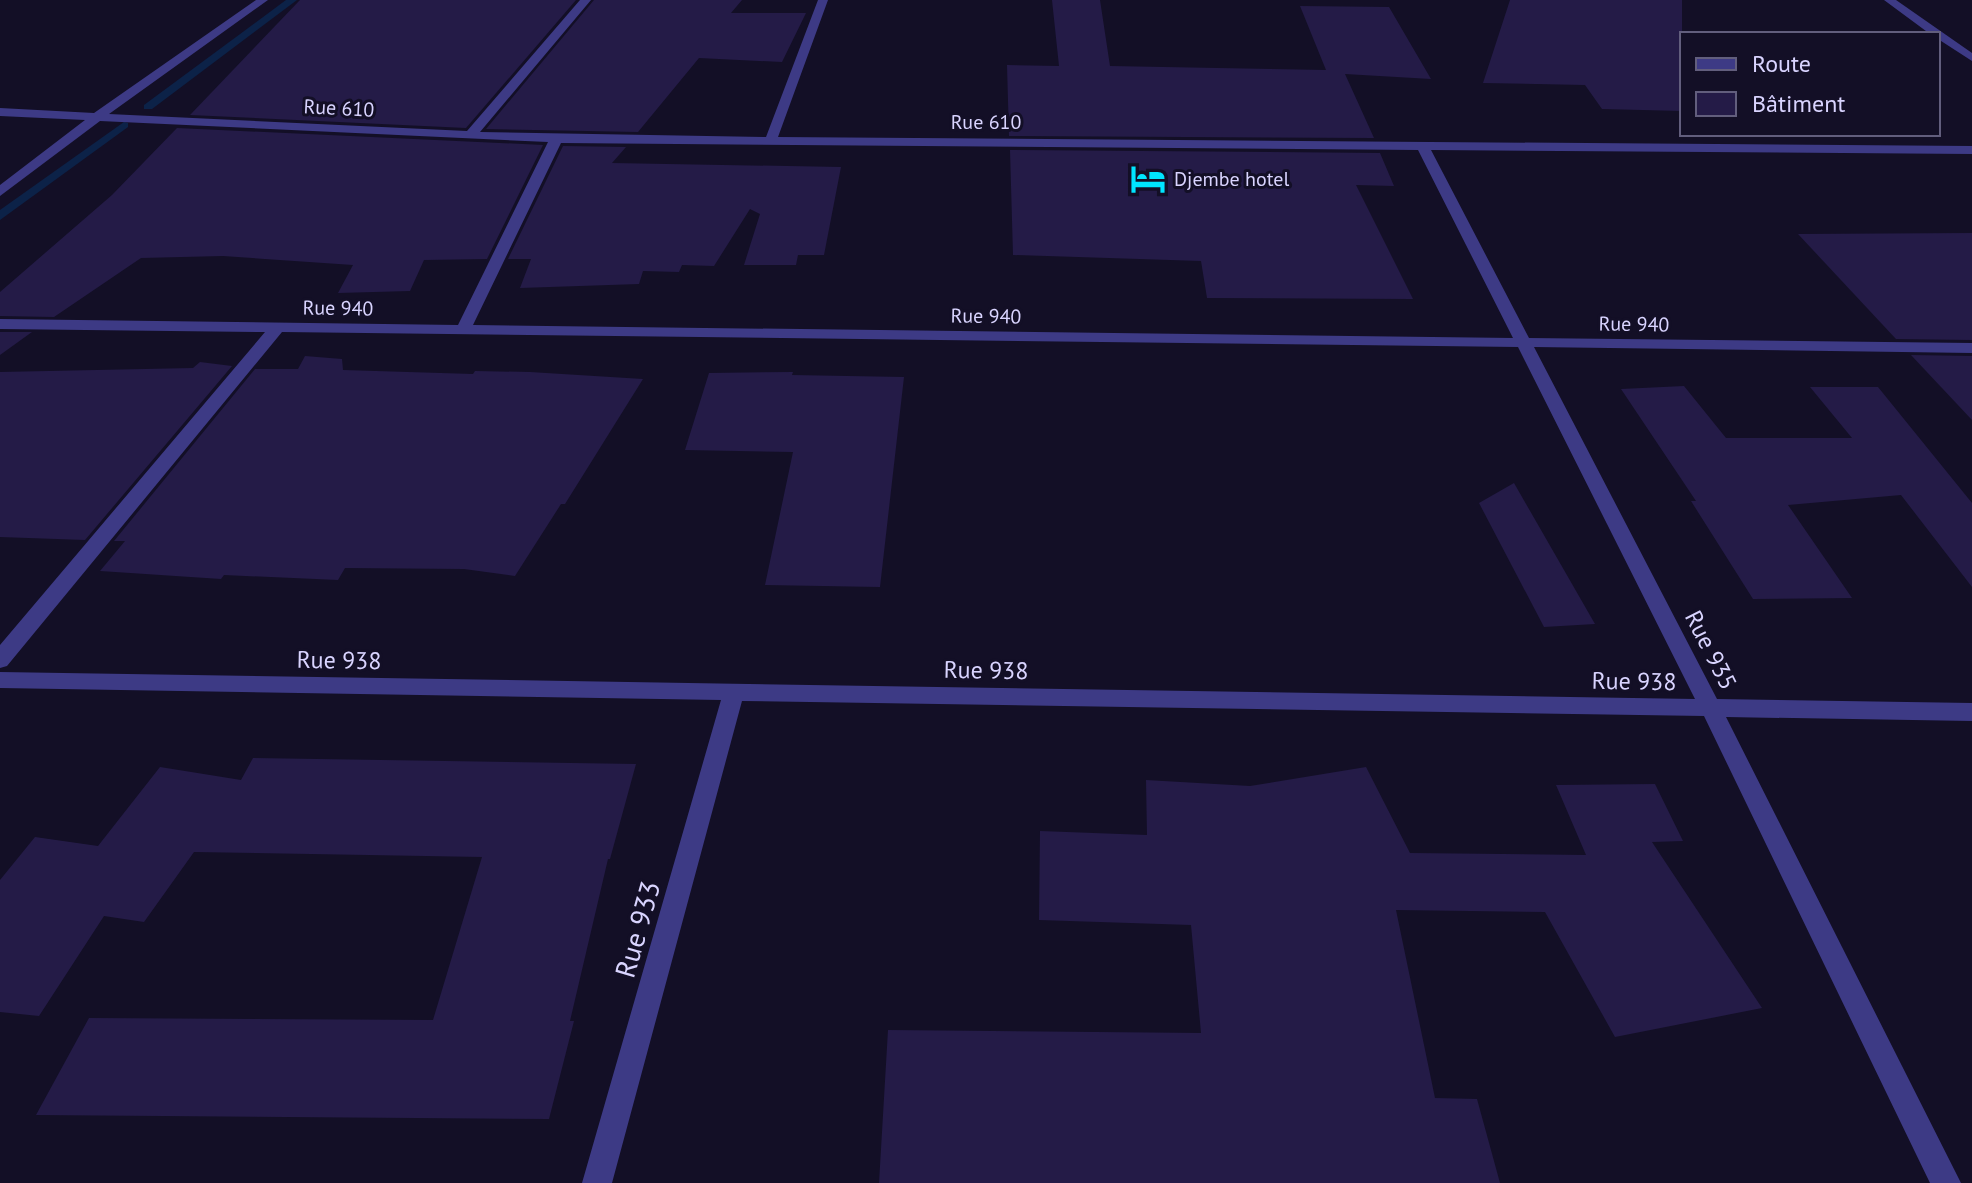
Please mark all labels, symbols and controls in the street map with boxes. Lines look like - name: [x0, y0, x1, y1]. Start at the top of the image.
- legend: [1680, 32, 1940, 136]
- text: Route: [1752, 48, 1811, 79]
- text: Bâtiment: [1752, 88, 1845, 119]
- street label: Rue 610: [303, 93, 375, 123]
- street label: Rue 610: [951, 109, 1021, 135]
- hotel icon: Djembe hotel: [1129, 160, 1167, 198]
- place label: Djembe hotel: [1174, 166, 1289, 192]
- street label: Rue 940: [302, 294, 374, 322]
- street label: Rue 940: [950, 302, 1022, 330]
- street label: Rue 940: [1598, 310, 1670, 338]
- street label: Rue 935: [1678, 605, 1744, 695]
- street label: Rue 938: [296, 644, 382, 676]
- street label: Rue 938: [943, 654, 1029, 686]
- street label: Rue 938: [1591, 665, 1677, 697]
- street label: Rue 933: [606, 876, 668, 982]

